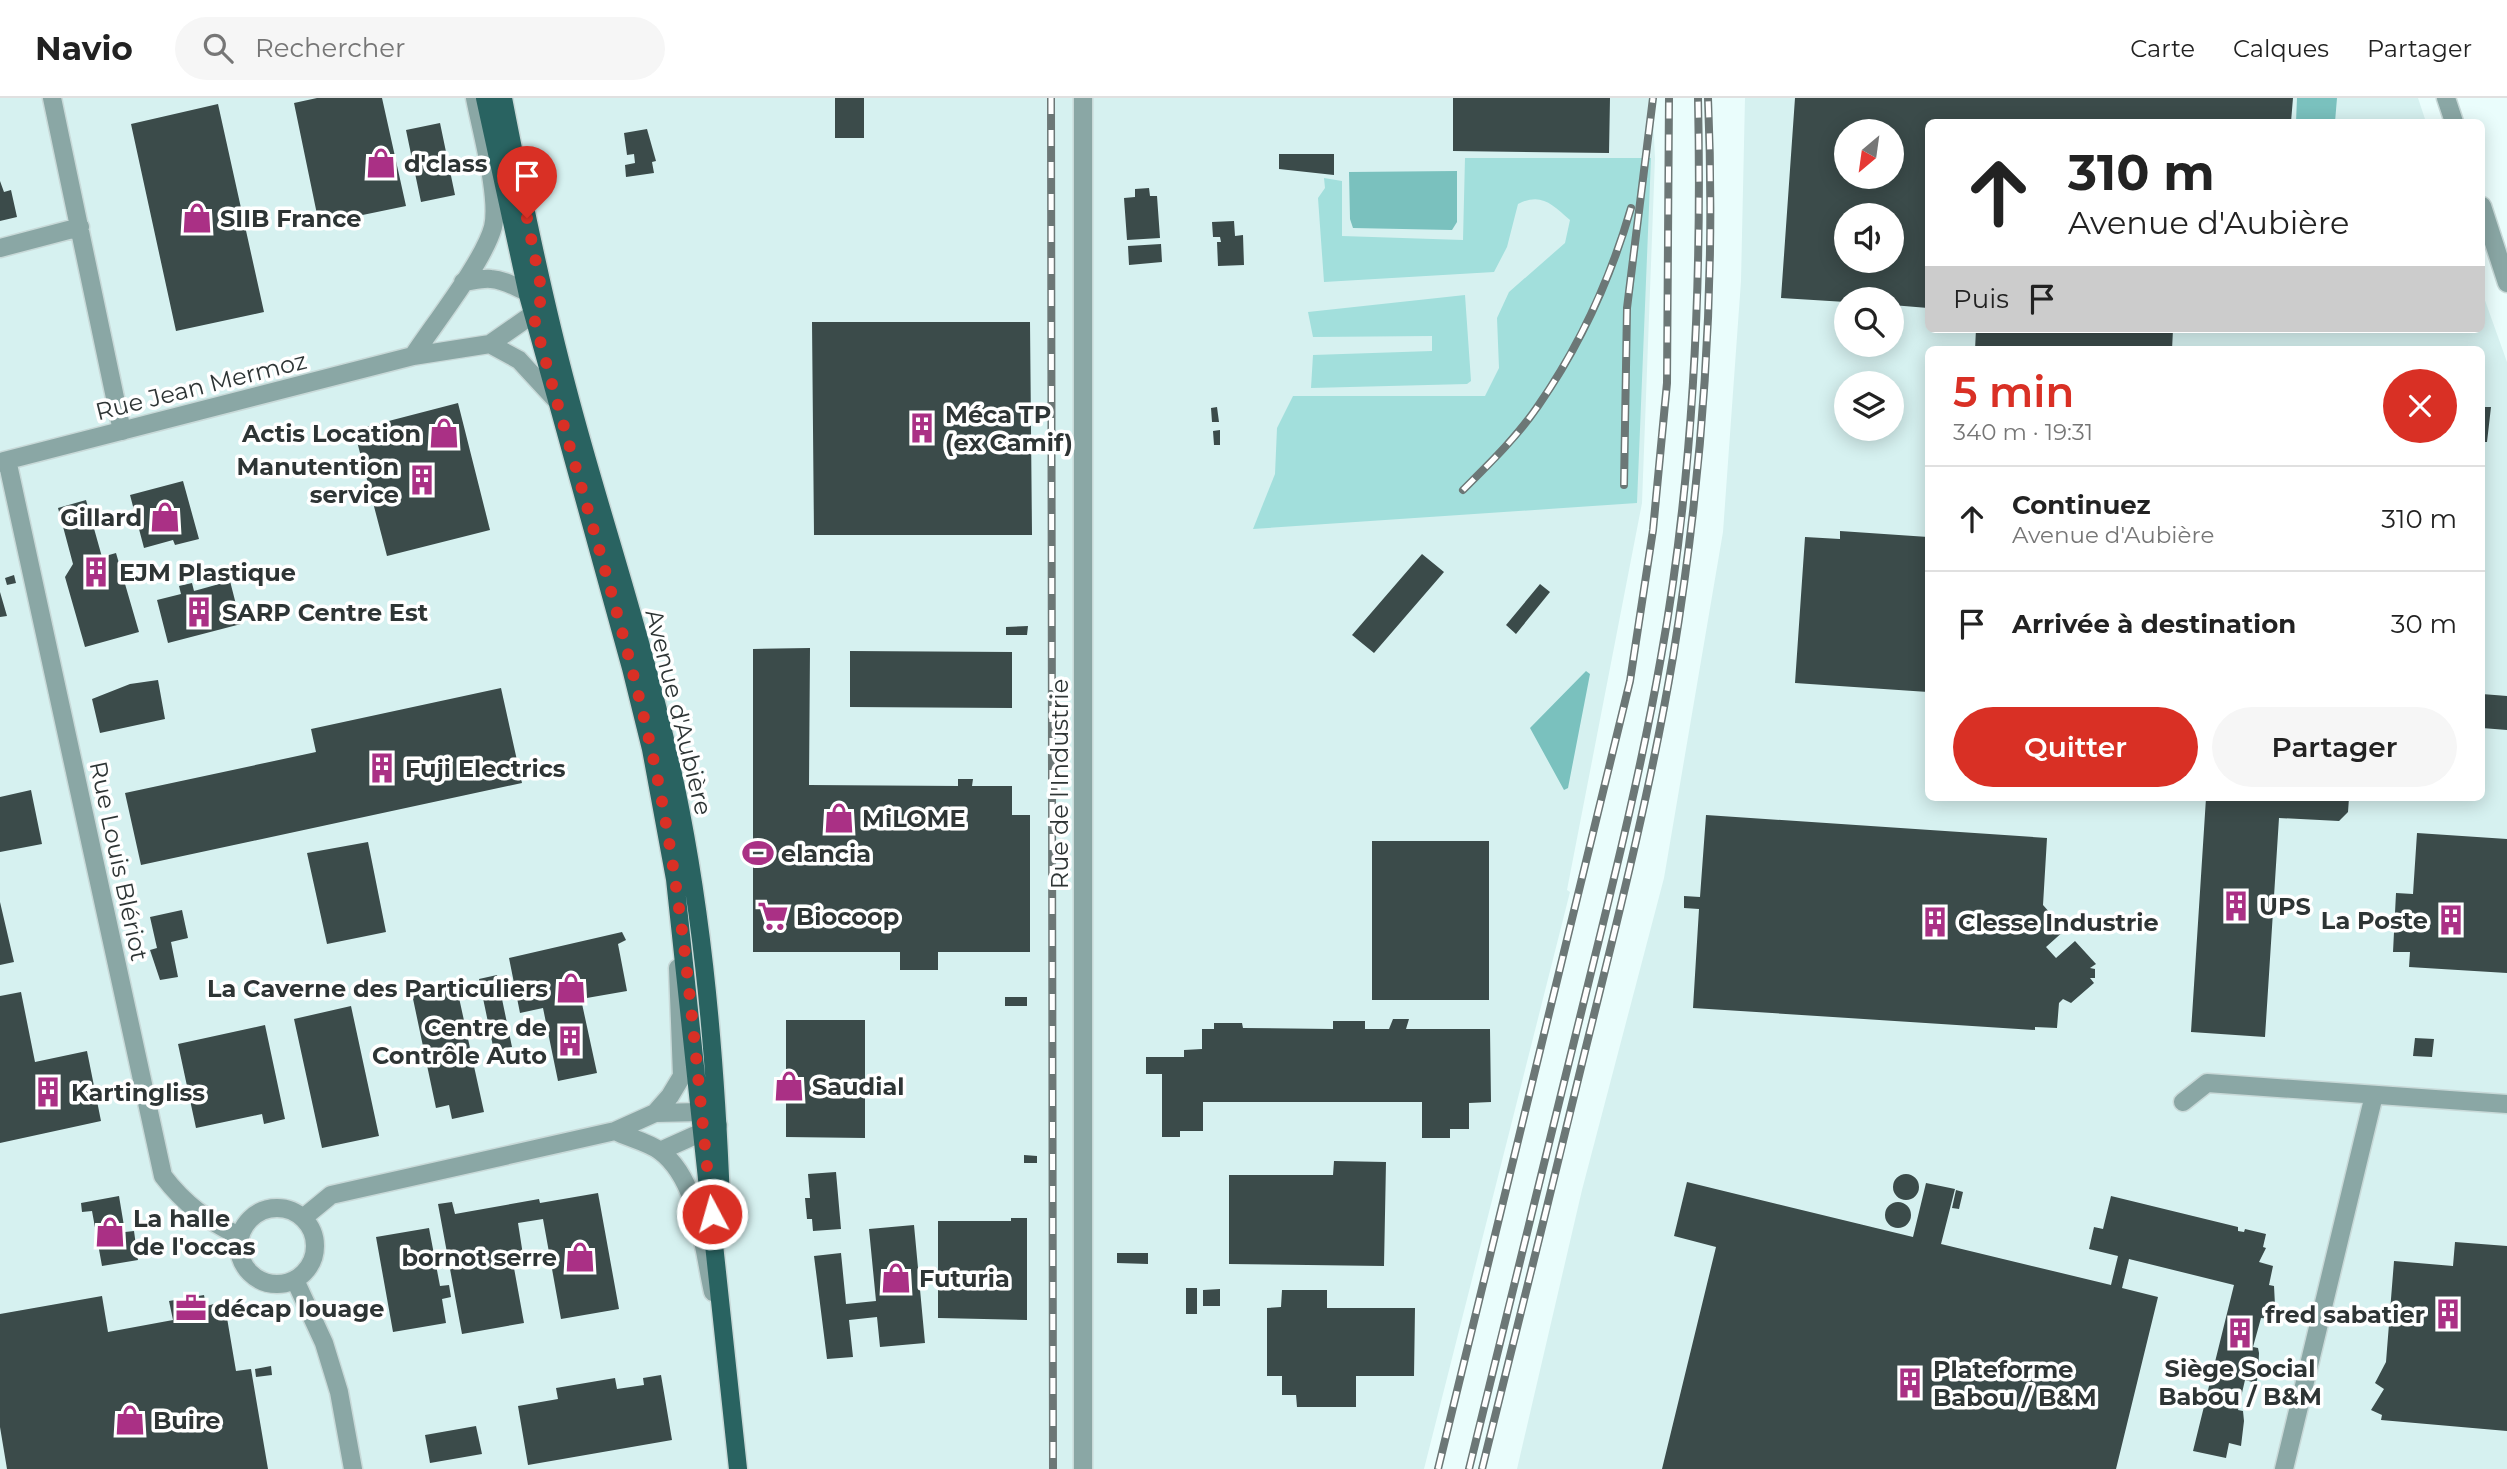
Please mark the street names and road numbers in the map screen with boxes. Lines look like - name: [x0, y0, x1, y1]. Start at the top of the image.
- street label: Rue Jean Mermoz: [92, 346, 310, 426]
- street label: Avenue d'Aubière: [639, 606, 719, 818]
- street label: Rue de l'Industrie: [1045, 679, 1074, 889]
- street label: Rue Louis Blériot: [84, 758, 154, 964]

